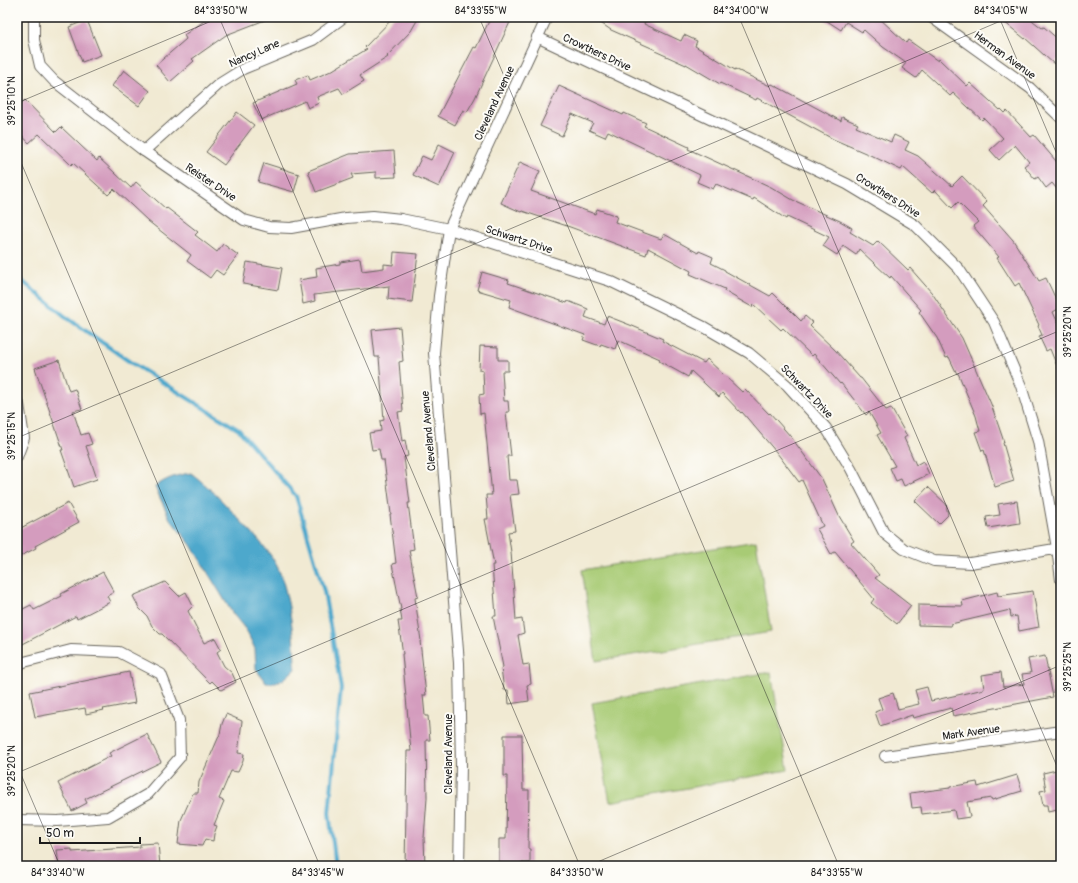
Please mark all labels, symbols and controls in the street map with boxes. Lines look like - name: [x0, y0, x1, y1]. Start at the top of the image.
- text: 84°33'50"W: [194, 5, 248, 17]
- text: 84°33'55"W: [455, 5, 507, 17]
- text: 84°34'00"W: [714, 5, 769, 17]
- text: 84°34'05"W: [974, 5, 1028, 17]
- street label: Herman Avenue: [971, 29, 1038, 82]
- street label: Crowthers Drive: [561, 31, 633, 74]
- street label: Nancy Lane: [227, 36, 282, 70]
- street label: Cleveland Avenue: [472, 63, 518, 142]
- text: 39°25'10"N: [6, 76, 18, 126]
- street label: Reister Drive: [183, 161, 239, 204]
- street label: Crowthers Drive: [853, 170, 923, 221]
- street label: Schwartz Drive: [484, 223, 555, 257]
- text: 39°25'20"N: [1062, 306, 1074, 358]
- street label: Schwartz Drive: [778, 362, 836, 421]
- street label: Cleveland Avenue: [418, 390, 438, 472]
- text: 39°25'15"N: [6, 412, 18, 460]
- text: 39°25'25"N: [1062, 642, 1074, 692]
- street label: Cleveland Avenue: [442, 713, 455, 794]
- street label: Mark Avenue: [942, 722, 1001, 743]
- text: 39°25'20"N: [6, 745, 18, 797]
- scale bar: [40, 819, 140, 845]
- text: 50 m: [46, 826, 74, 841]
- text: 84°33'40"W: [31, 867, 85, 879]
- text: 84°33'45"W: [292, 867, 345, 879]
- text: 84°33'50"W: [550, 867, 604, 879]
- text: 84°33'55"W: [811, 867, 863, 879]

